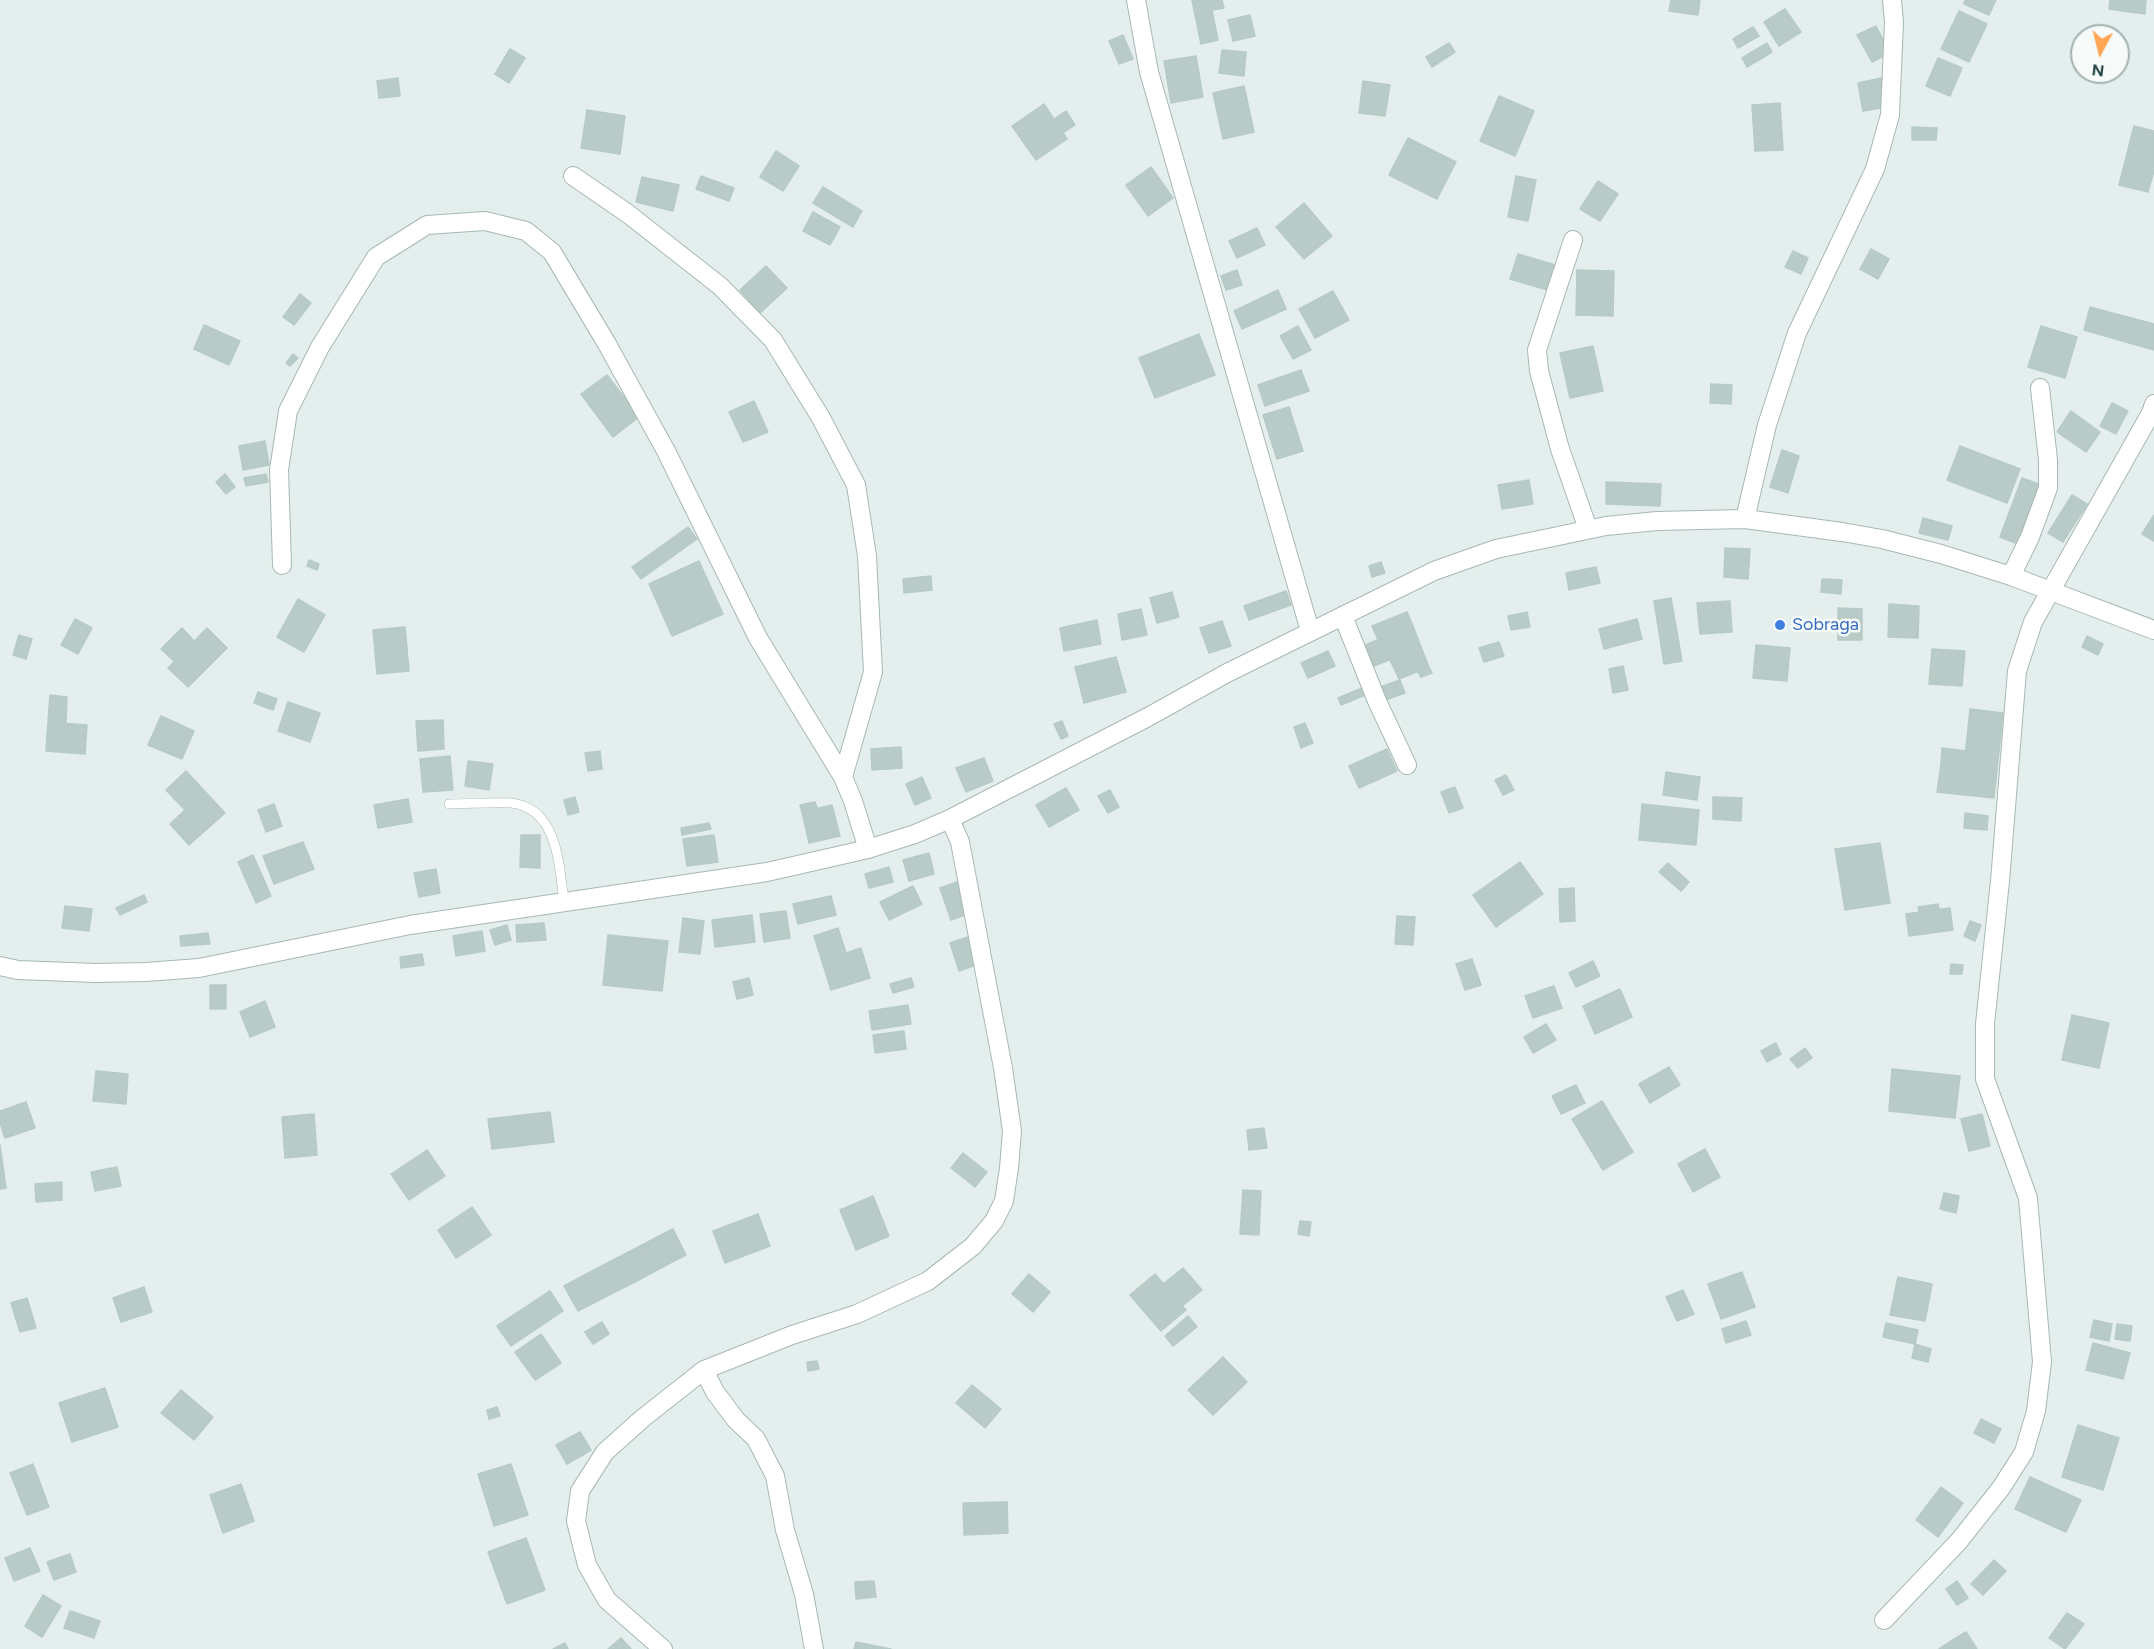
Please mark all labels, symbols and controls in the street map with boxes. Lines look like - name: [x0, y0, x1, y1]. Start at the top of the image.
- north arrow: [2070, 24, 2130, 84]
- text: N: [2091, 60, 2105, 81]
- place label: Sobraga: [1792, 614, 1859, 636]
- marker: Sobraga: [1773, 618, 1787, 632]

